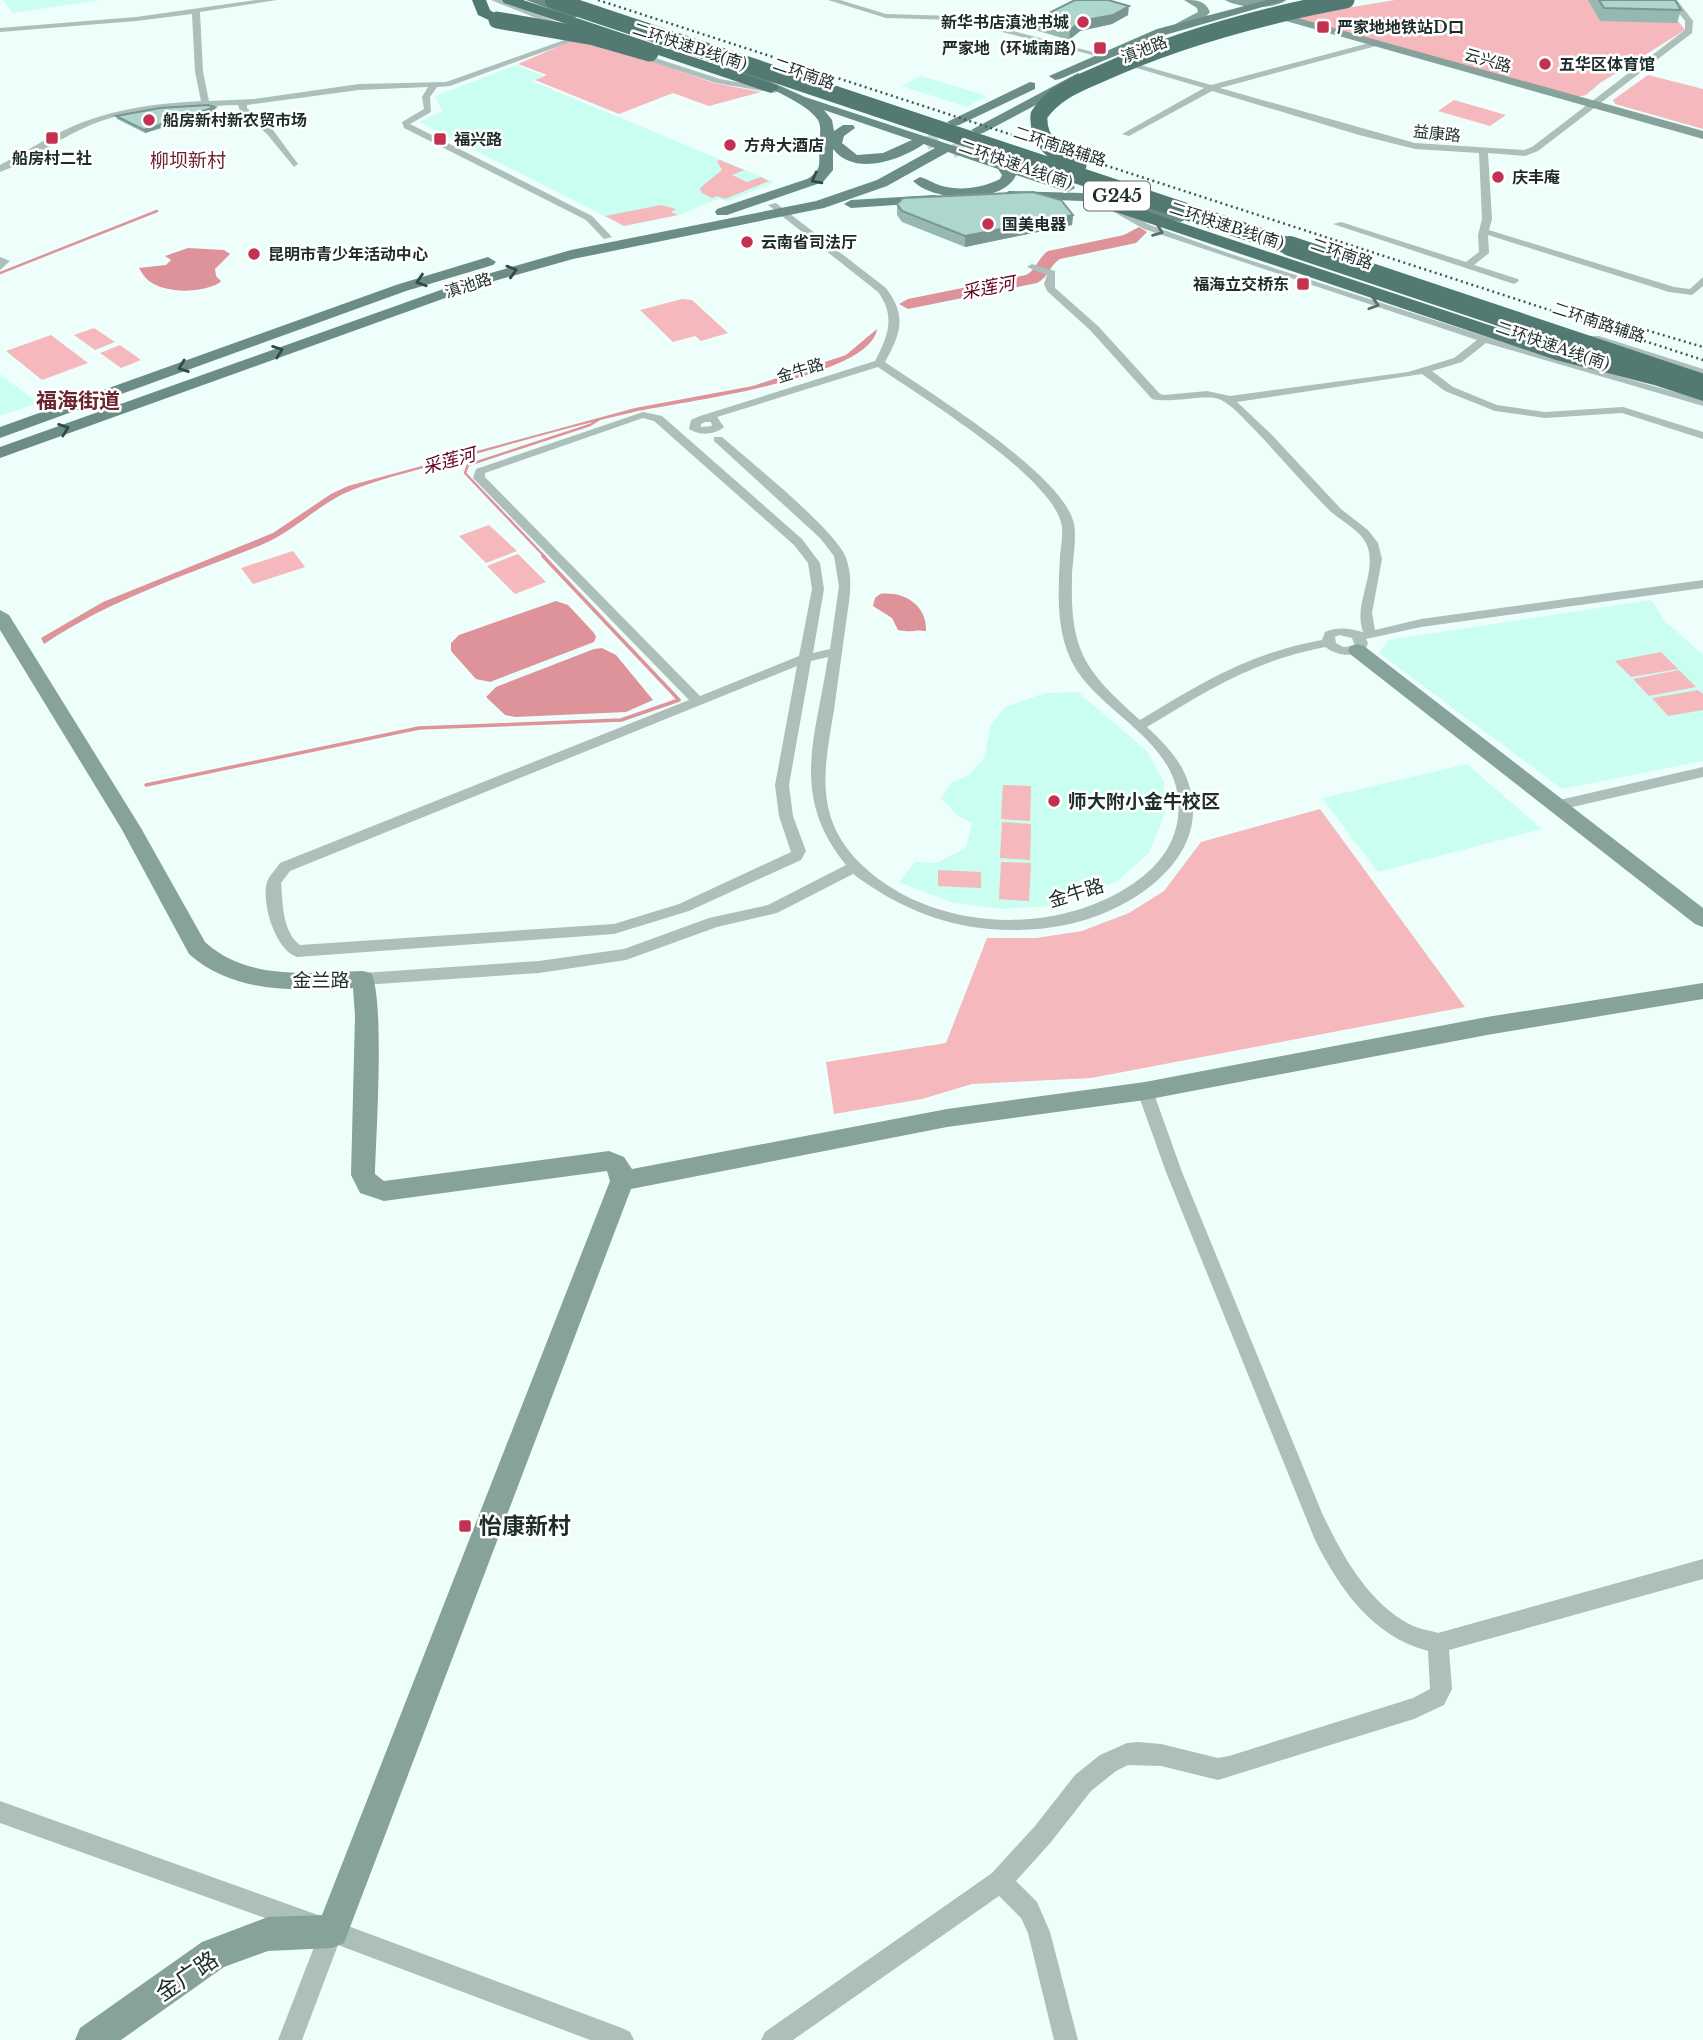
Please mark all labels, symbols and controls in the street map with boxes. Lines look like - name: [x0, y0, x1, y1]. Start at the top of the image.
- place label: 新华书店滇池书城: [941, 12, 1069, 32]
- marker: 新华书店滇池书城: [1075, 14, 1091, 30]
- place label: 严家地地铁站D口: [1337, 17, 1464, 37]
- street label: 二环快速B线(南): [630, 18, 750, 74]
- marker: 严家地地铁站D口: [1315, 19, 1331, 35]
- street label: 滇池路: [1118, 31, 1170, 67]
- place label: 严家地（环城南路）: [942, 38, 1086, 58]
- marker: 严家地（环城南路）: [1092, 40, 1108, 56]
- street label: 云兴路: [1462, 44, 1514, 76]
- street label: 二环南路: [770, 53, 838, 93]
- place label: 五华区体育馆: [1559, 54, 1655, 74]
- marker: 五华区体育馆: [1537, 56, 1553, 72]
- place label: 船房新村新农贸市场: [163, 110, 307, 130]
- marker: 船房新村新农贸市场: [141, 112, 157, 128]
- street label: 益康路: [1412, 121, 1462, 145]
- street label: 二环南路辅路: [1011, 122, 1109, 170]
- place label: 福兴路: [454, 129, 502, 149]
- marker: 船房村二社: [44, 130, 60, 146]
- marker: 福兴路: [432, 131, 448, 147]
- place label: 方舟大酒店: [744, 135, 824, 155]
- street label: 二环快速A线(南): [956, 135, 1076, 193]
- marker: 方舟大酒店: [722, 137, 738, 153]
- place label: 船房村二社: [12, 148, 92, 168]
- district label: 柳坝新村: [150, 149, 226, 172]
- place label: 庆丰庵: [1512, 167, 1560, 187]
- marker: 庆丰庵: [1490, 169, 1506, 185]
- one-way arrow: [810, 170, 823, 184]
- road number: G245: [1084, 182, 1150, 210]
- street label: 二环快速B线(南): [1167, 197, 1287, 253]
- place label: 国美电器: [1002, 214, 1066, 234]
- marker: 国美电器: [980, 216, 996, 232]
- one-way arrow: [1152, 223, 1164, 237]
- place label: 云南省司法厅: [761, 232, 857, 252]
- street label: 二环南路: [1308, 233, 1376, 273]
- marker: 云南省司法厅: [739, 234, 755, 250]
- place label: 昆明市青少年活动中心: [268, 244, 428, 264]
- marker: 昆明市青少年活动中心: [246, 246, 262, 262]
- one-way arrow: [506, 264, 518, 279]
- street label: 滇池路: [442, 268, 494, 302]
- water label: 采莲河: [959, 271, 1020, 304]
- one-way arrow: [416, 273, 428, 287]
- place label: 福海立交桥东: [1193, 274, 1289, 294]
- marker: 福海立交桥东: [1295, 276, 1311, 292]
- one-way arrow: [1368, 295, 1380, 310]
- street label: 二环南路辅路: [1550, 298, 1648, 346]
- street label: 二环快速A线(南): [1493, 316, 1613, 374]
- one-way arrow: [271, 345, 283, 359]
- street label: 金牛路: [774, 353, 826, 387]
- one-way arrow: [177, 358, 189, 372]
- district label: 福海街道: [36, 388, 120, 414]
- one-way arrow: [58, 423, 70, 437]
- water label: 采莲河: [420, 443, 481, 479]
- place label: 师大附小金牛校区: [1068, 790, 1220, 813]
- marker: 师大附小金牛校区: [1046, 793, 1062, 809]
- street label: 金牛路: [1045, 874, 1107, 912]
- street label: 金兰路: [292, 969, 350, 992]
- place label: 怡康新村: [479, 1512, 571, 1540]
- marker: 怡康新村: [457, 1518, 473, 1534]
- street label: 金广路: [151, 1945, 223, 2007]

